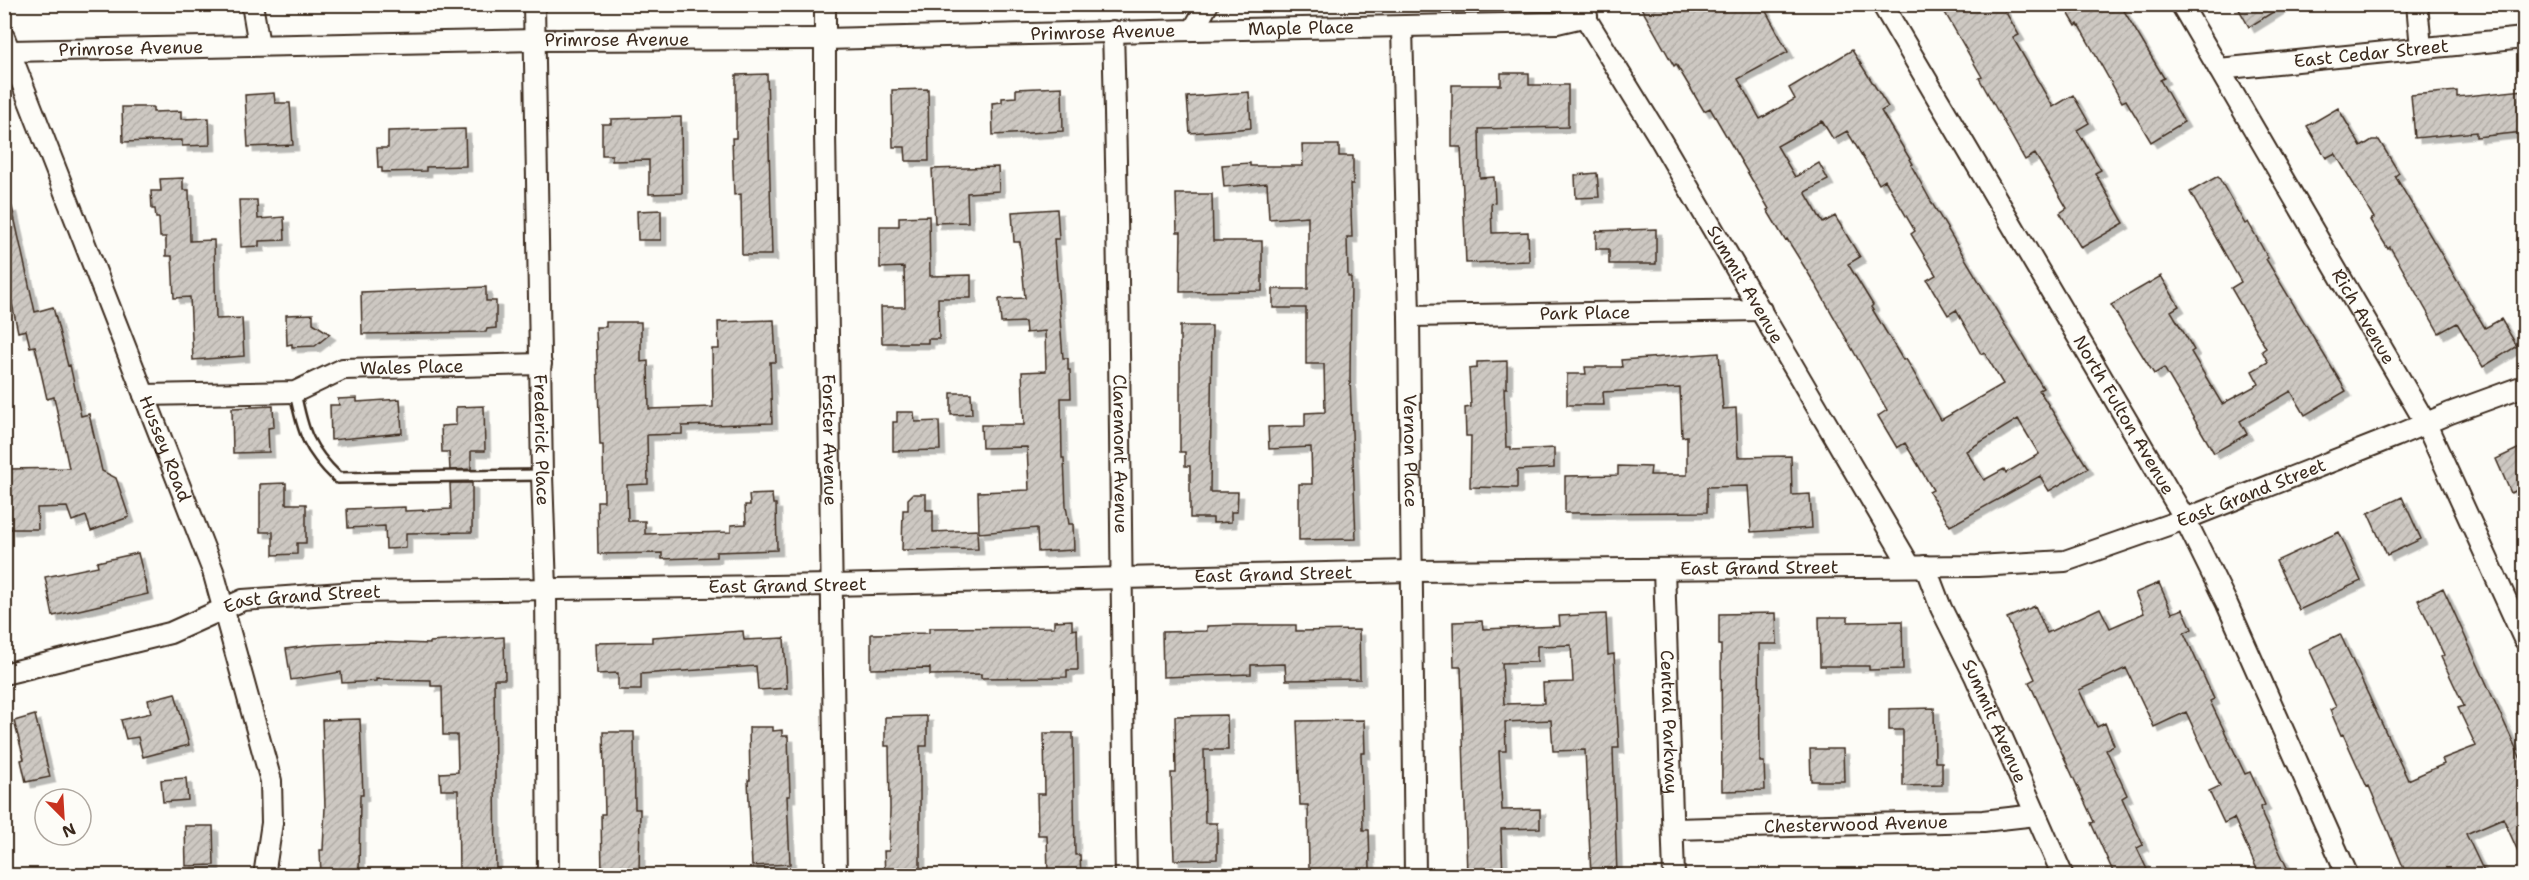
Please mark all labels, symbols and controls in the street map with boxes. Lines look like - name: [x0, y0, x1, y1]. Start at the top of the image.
- street label: Maple Place: [1248, 15, 1354, 41]
- street label: Primrose Avenue: [1030, 18, 1176, 46]
- street label: Primrose Avenue: [544, 27, 689, 52]
- street label: East Cedar Street: [2293, 34, 2450, 73]
- street label: Primrose Avenue: [58, 35, 204, 62]
- street label: Summit Avenue: [1701, 221, 1789, 348]
- street label: Rich Avenue: [2326, 264, 2401, 369]
- street label: Park Place: [1539, 300, 1631, 326]
- street label: North Fulton Avenue: [2068, 331, 2180, 499]
- street label: Wales Place: [359, 354, 464, 381]
- street label: Frederick Place: [528, 374, 555, 506]
- street label: Forster Avenue: [817, 374, 843, 506]
- street label: Claremont Avenue: [1107, 374, 1133, 534]
- street label: Hussey Road: [133, 392, 197, 505]
- street label: Vernon Place: [1398, 394, 1423, 508]
- street label: East Grand Street: [2173, 453, 2329, 533]
- street label: East Grand Street: [1680, 555, 1839, 581]
- street label: East Grand Street: [1194, 560, 1353, 588]
- street label: East Grand Street: [708, 572, 867, 599]
- street label: East Grand Street: [220, 580, 381, 619]
- street label: Central Parkway: [1655, 649, 1683, 794]
- street label: Summit Avenue: [1956, 655, 2033, 787]
- north arrow: [33, 787, 93, 847]
- street label: Chesterwood Avenue: [1764, 810, 1948, 839]
- text: N: [59, 818, 79, 842]

